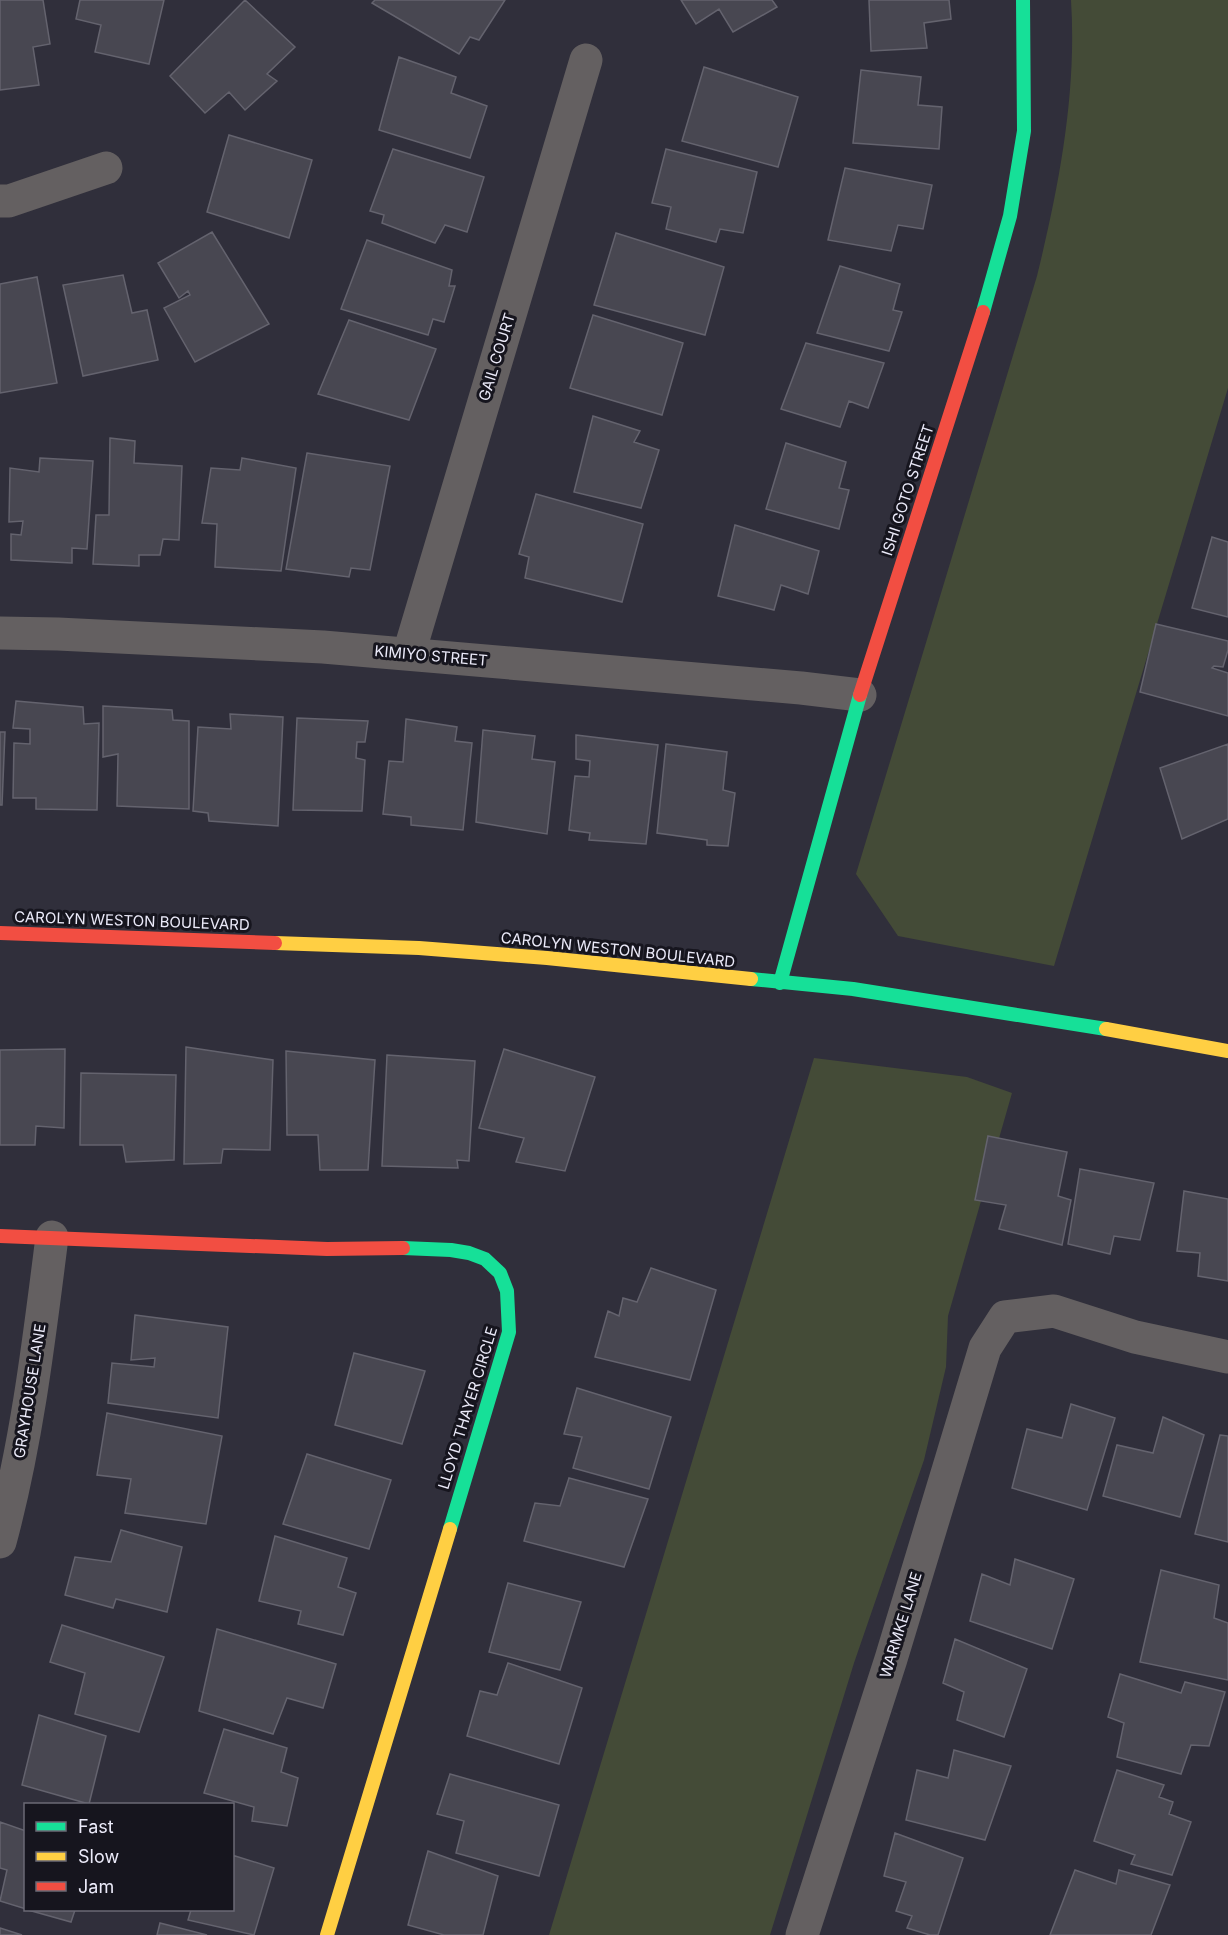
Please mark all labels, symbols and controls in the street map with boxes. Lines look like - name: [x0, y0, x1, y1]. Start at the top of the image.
- street label: GAIL COURT: [474, 311, 519, 403]
- street label: ISHI GOTO STREET: [877, 422, 938, 558]
- street label: KIMIYO STREET: [374, 641, 489, 670]
- street label: CAROLYN WESTON BOULEVARD: [14, 907, 250, 934]
- street label: CAROLYN WESTON BOULEVARD: [500, 928, 736, 971]
- street label: GRAYHOUSE LANE: [9, 1322, 50, 1460]
- street label: LLOYD THAYER CIRCLE: [434, 1324, 501, 1491]
- street label: WARMKE LANE: [875, 1570, 926, 1680]
- legend: [24, 1803, 234, 1911]
- text: Fast: [78, 1816, 114, 1837]
- text: Slow: [78, 1846, 119, 1867]
- text: Jam: [78, 1876, 114, 1897]

